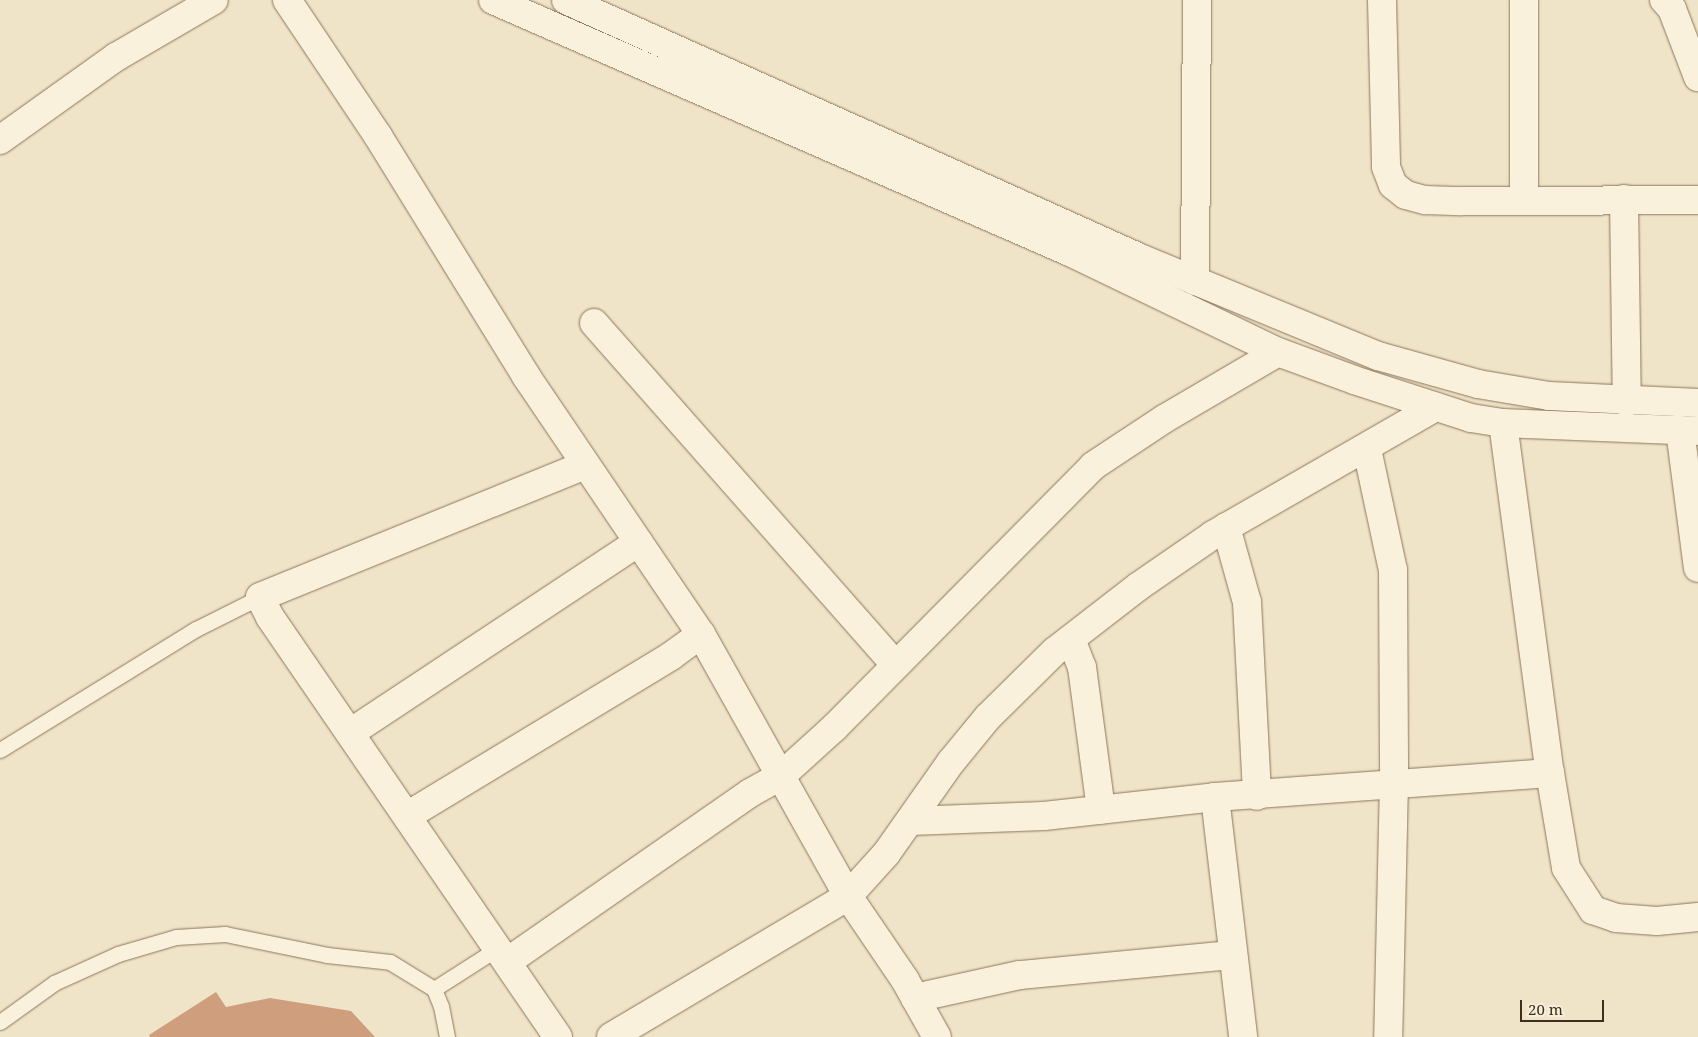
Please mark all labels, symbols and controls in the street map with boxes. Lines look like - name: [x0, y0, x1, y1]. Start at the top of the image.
- scale bar: [1523, 990, 1607, 1022]
- text: 20 m: [1528, 999, 1563, 1019]

